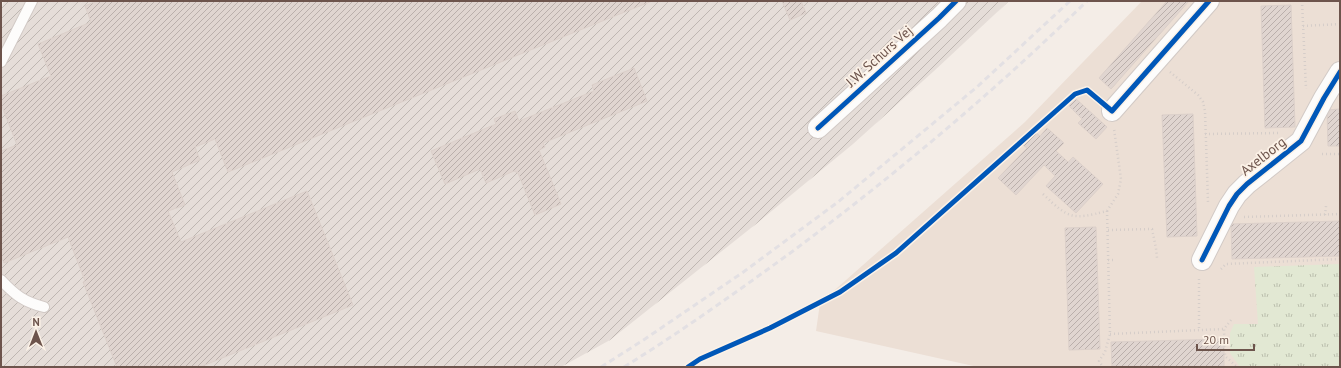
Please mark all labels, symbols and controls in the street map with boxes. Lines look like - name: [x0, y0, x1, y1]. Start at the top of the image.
- street label: J.W. Schurs Vej: [841, 21, 916, 91]
- street label: Axelborg: [1237, 133, 1289, 179]
- north arrow: [16, 312, 56, 352]
- text: N: [32, 315, 40, 329]
- scale bar: [1197, 326, 1254, 352]
- text: 20 m: [1203, 332, 1229, 347]

